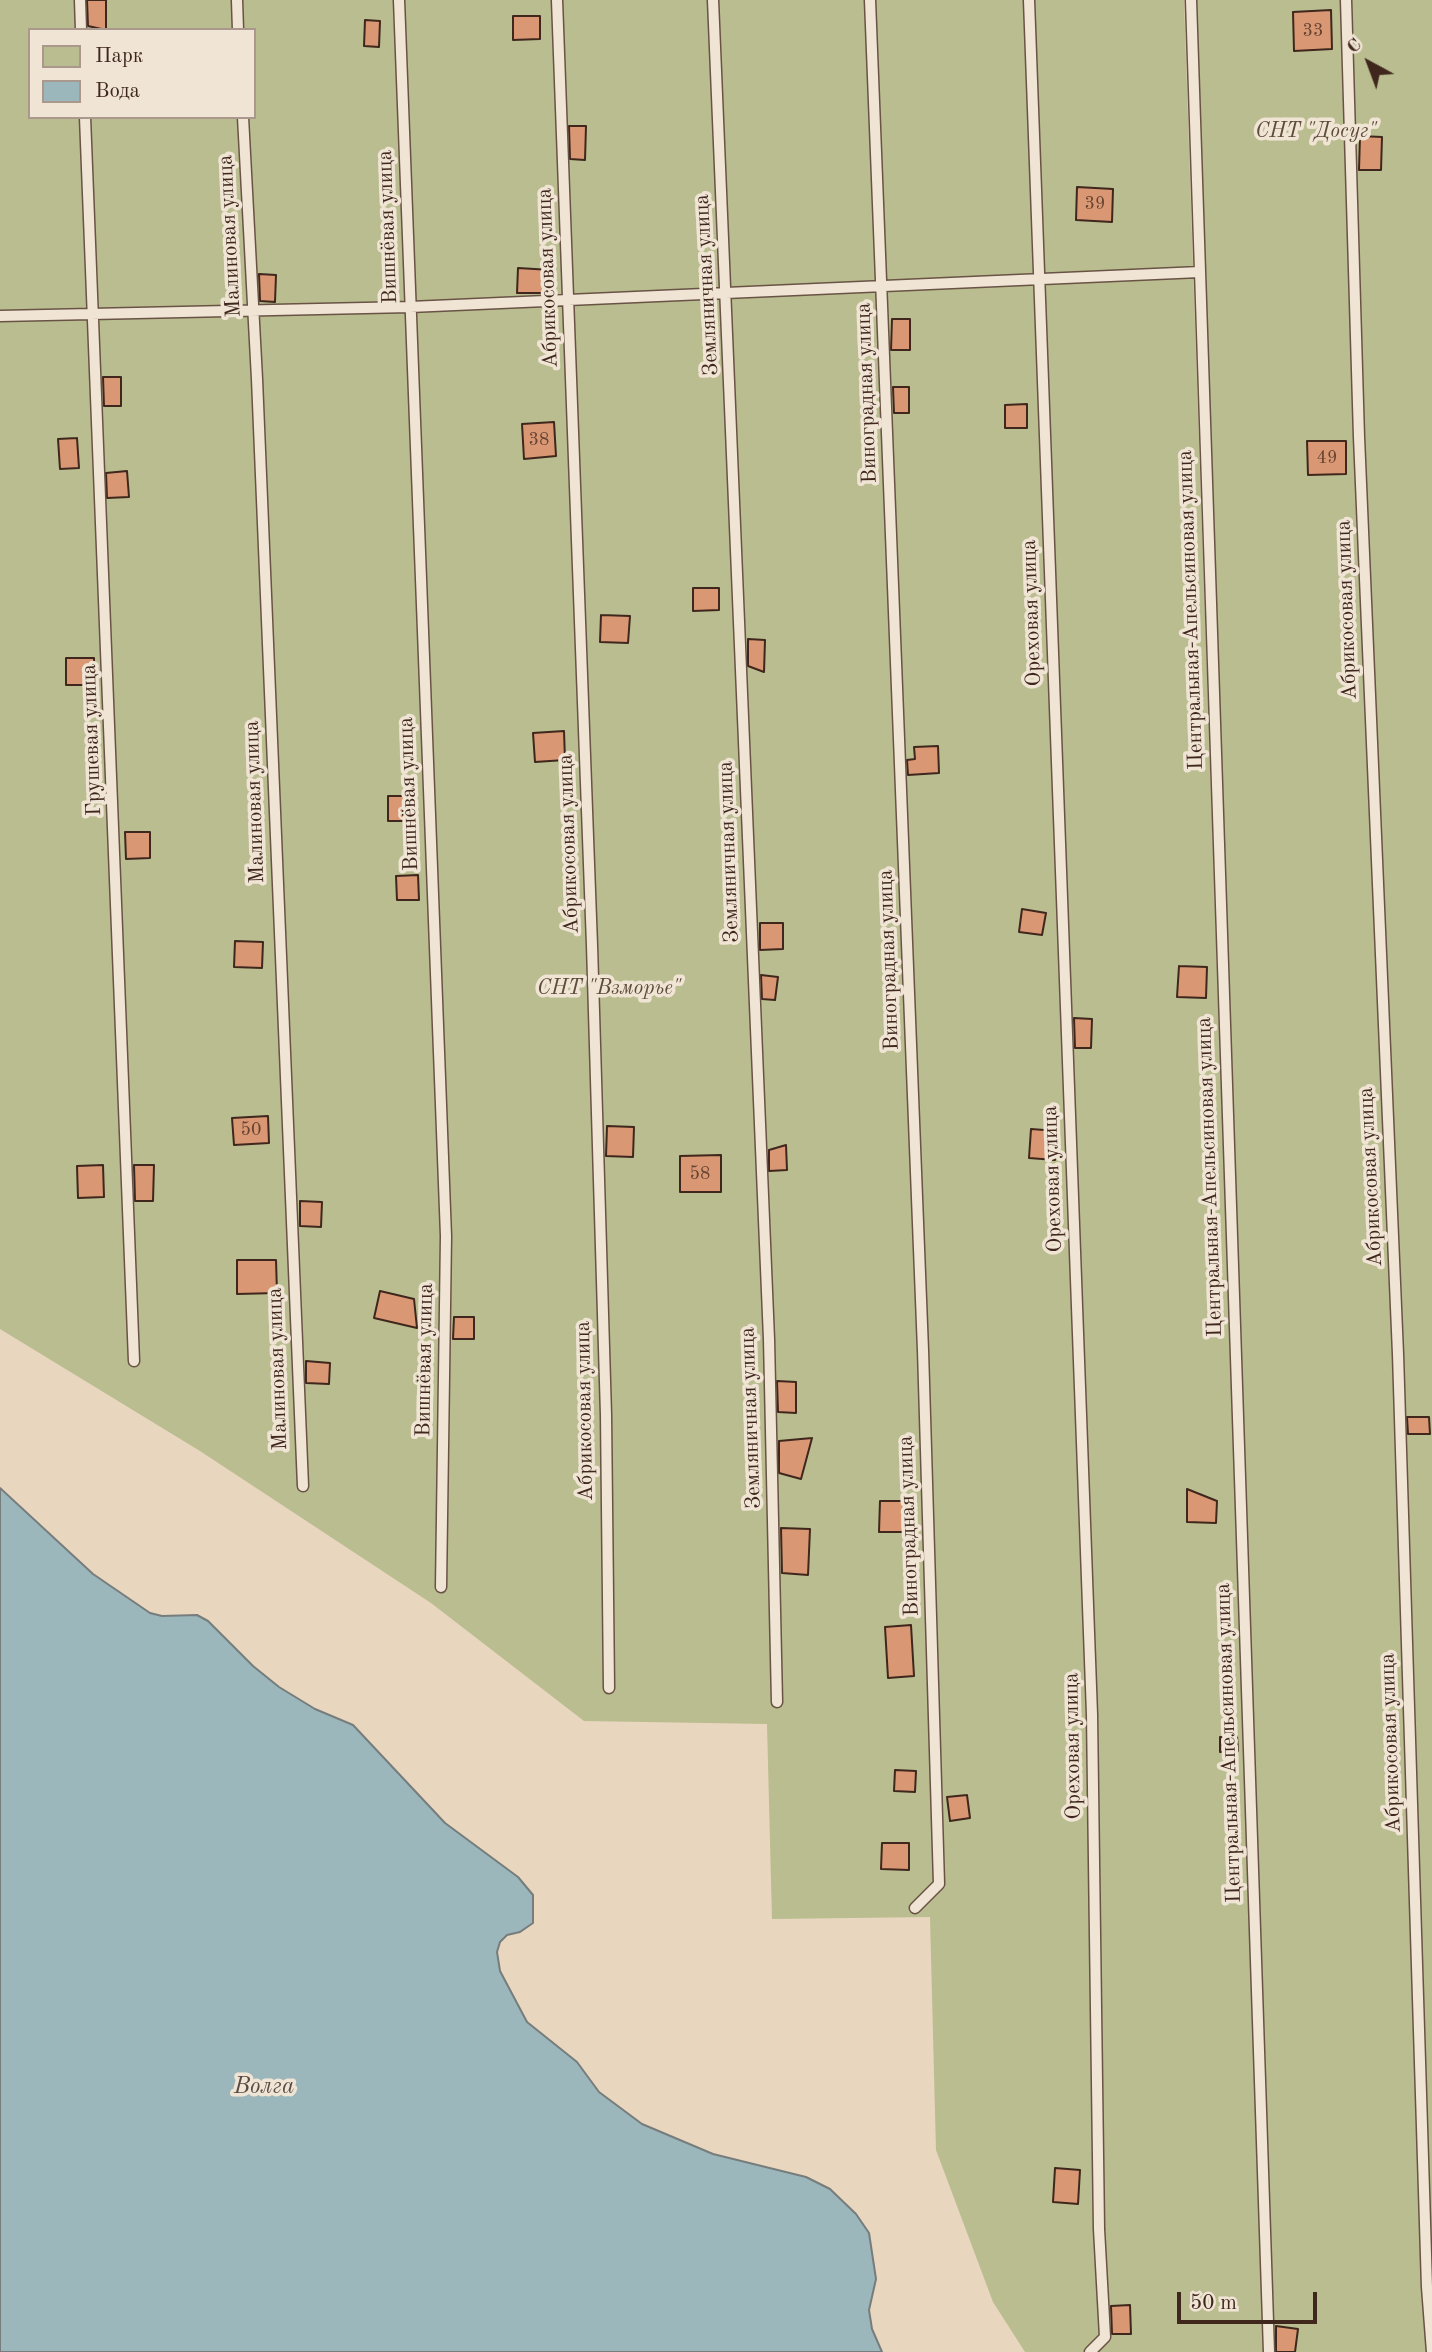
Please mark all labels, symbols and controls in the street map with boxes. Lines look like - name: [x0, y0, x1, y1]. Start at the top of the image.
- house number: 33: [1303, 20, 1323, 42]
- legend: [28, 28, 256, 119]
- north arrow: [1334, 28, 1404, 98]
- text: С: [1344, 35, 1366, 58]
- text: Парк: [95, 46, 143, 67]
- text: Вода: [95, 81, 140, 102]
- park label: СНТ "Досуг": [1255, 118, 1377, 144]
- street label: Вишнёвая улица: [373, 150, 403, 304]
- street label: Малиновая улица: [213, 154, 247, 318]
- street label: Абрикосовая улица: [532, 188, 564, 368]
- street label: Земляничная улица: [690, 193, 724, 377]
- house number: 39: [1085, 193, 1105, 215]
- street label: Виноградная улица: [851, 302, 883, 484]
- house number: 38: [529, 429, 549, 451]
- house number: 49: [1317, 447, 1337, 469]
- street label: Центральная-Апельсиновая улица: [1173, 450, 1209, 770]
- street label: Абрикосовая улица: [1331, 520, 1363, 700]
- street label: Ореховая улица: [1017, 539, 1047, 687]
- street label: Грушевая улица: [77, 664, 107, 816]
- street label: Вишнёвая улица: [394, 717, 424, 871]
- street label: Малиновая улица: [240, 720, 270, 884]
- street label: Абрикосовая улица: [553, 754, 585, 934]
- street label: Земляничная улица: [713, 761, 745, 943]
- street label: Виноградная улица: [873, 869, 905, 1051]
- park label: СНТ "Взморье": [537, 975, 681, 1001]
- street label: Центральная-Апельсиновая улица: [1192, 1017, 1228, 1337]
- street label: Абрикосовая улица: [1354, 1086, 1388, 1268]
- street label: Ореховая улица: [1038, 1105, 1068, 1253]
- house number: 50: [241, 1119, 261, 1141]
- house number: 58: [690, 1163, 710, 1185]
- street label: Вишнёвая улица: [411, 1283, 439, 1437]
- street label: Малиновая улица: [263, 1287, 293, 1451]
- street label: Абрикосовая улица: [571, 1321, 599, 1501]
- street label: Земляничная улица: [735, 1327, 767, 1509]
- street label: Виноградная улица: [893, 1435, 925, 1617]
- street label: Центральная-Апельсиновая улица: [1211, 1583, 1247, 1903]
- street label: Абрикосовая улица: [1375, 1653, 1407, 1833]
- street label: Ореховая улица: [1059, 1672, 1087, 1820]
- water label: Волга: [234, 2073, 294, 2101]
- scale bar: [1180, 2278, 1320, 2322]
- text: 50 m: [1190, 2293, 1237, 2314]

